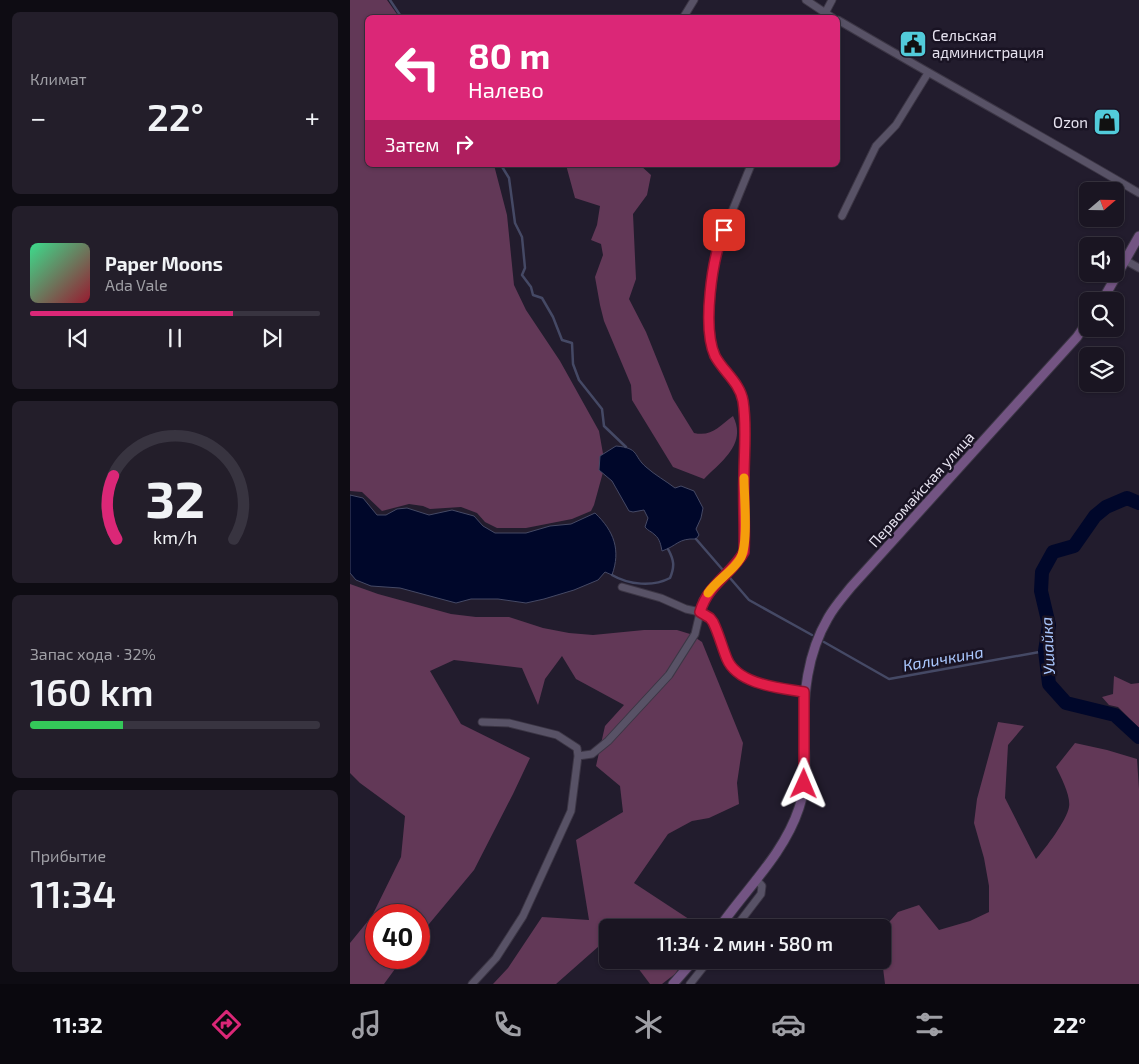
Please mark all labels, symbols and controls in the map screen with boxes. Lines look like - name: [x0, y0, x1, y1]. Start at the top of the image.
- place label: Сельская администрация: [932, 26, 1044, 61]
- public building icon: Сельская администрация: [898, 29, 928, 59]
- text: 80 m: [468, 34, 550, 76]
- icon: left: [385, 35, 450, 100]
- text: Климат: [30, 69, 87, 88]
- text: Налево: [468, 76, 544, 102]
- text: 22°: [147, 93, 204, 139]
- text: −: [30, 100, 46, 134]
- text: +: [305, 100, 320, 134]
- shop icon: Ozon: [1092, 107, 1122, 137]
- place label: Ozon: [1053, 113, 1088, 131]
- icon: right: [450, 130, 478, 158]
- text: Затем: [385, 133, 440, 156]
- north arrow: [1079, 182, 1124, 228]
- map controls: [1079, 182, 1124, 392]
- pin: [703, 209, 745, 251]
- icon: arrive: [710, 216, 738, 244]
- button: sound: [1079, 237, 1124, 282]
- text: Paper Moons: [105, 252, 223, 275]
- text: Ada Vale: [105, 275, 168, 294]
- button: search: [1079, 292, 1124, 337]
- icon: previous: [64, 324, 92, 352]
- icon: pause: [161, 324, 189, 352]
- icon: next: [258, 324, 286, 352]
- button: layers: [1079, 347, 1124, 392]
- street label: Первомайская улица: [864, 428, 978, 551]
- text: 32: [145, 466, 205, 528]
- text: km/h: [153, 526, 197, 548]
- water label: Ушайка: [1036, 616, 1058, 676]
- water label: Каличкина: [901, 642, 985, 674]
- text: Запас хода · 32%: [30, 644, 156, 663]
- text: 160 km: [30, 668, 154, 714]
- position arrow: [777, 757, 829, 809]
- text: Прибытие: [30, 846, 106, 865]
- text: 11:34: [30, 870, 116, 916]
- speed limit sign: 40: [365, 904, 430, 969]
- text: 11:34 · 2 мин · 580 m: [657, 932, 833, 955]
- icon: directions: [209, 1007, 244, 1042]
- icon: music: [349, 1007, 384, 1042]
- icon: phone: [490, 1007, 525, 1042]
- icon: climate: [631, 1007, 666, 1042]
- icon: car: [771, 1007, 806, 1042]
- icon: filters: [912, 1007, 947, 1042]
- text: 11:32: [53, 1011, 103, 1037]
- text: 22°: [1053, 1011, 1086, 1037]

